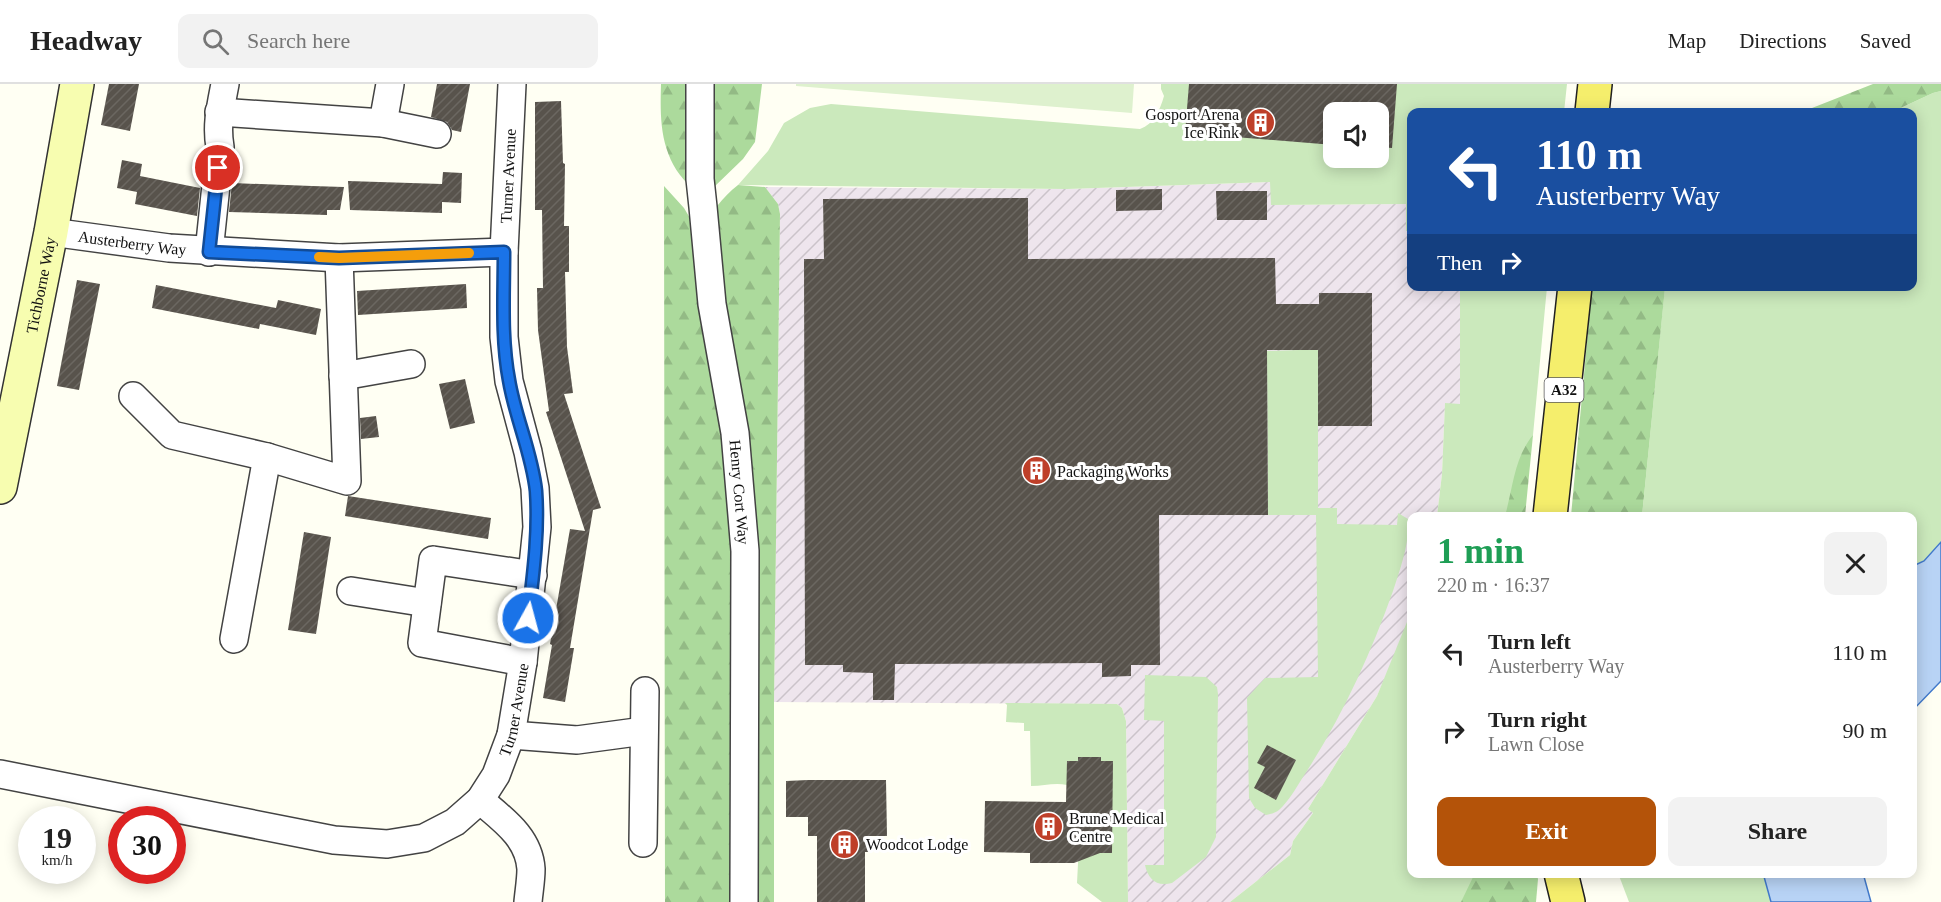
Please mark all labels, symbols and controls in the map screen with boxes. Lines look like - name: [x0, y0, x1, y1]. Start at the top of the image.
- search box: [178, 14, 598, 68]
- text: Headway: [30, 25, 142, 56]
- icon: search: [199, 25, 232, 58]
- text: Search here: [247, 28, 350, 53]
- text: Map: [1668, 29, 1706, 53]
- text: Directions: [1739, 29, 1827, 53]
- text: Saved: [1860, 29, 1911, 53]
- map controls: [1323, 102, 1389, 168]
- button: sound: [1323, 102, 1389, 168]
- place label: Gosport Arena Ice Rink: [1145, 106, 1239, 141]
- building icon: Gosport Arena Ice Rink: [1244, 107, 1276, 139]
- street label: Turner Avenue: [497, 128, 518, 224]
- icon: left: [1437, 132, 1515, 210]
- text: 110 m: [1536, 132, 1642, 178]
- pin: [192, 142, 243, 193]
- icon: arrive: [201, 151, 234, 184]
- text: Austerberry Way: [1536, 181, 1720, 211]
- street label: Austerberry Way: [77, 227, 187, 259]
- street label: Tichborne Way: [22, 235, 59, 335]
- icon: right: [1494, 246, 1527, 279]
- text: Then: [1437, 250, 1482, 275]
- road number: A32: [1544, 378, 1584, 402]
- street label: Henry Cort Way: [727, 439, 753, 545]
- building icon: Packaging Works: [1020, 455, 1052, 487]
- place label: Packaging Works: [1057, 463, 1169, 481]
- text: 1 min: [1437, 531, 1524, 571]
- button: close: [1824, 532, 1887, 595]
- text: 220 m · 16:37: [1437, 574, 1550, 596]
- position arrow: [496, 586, 560, 650]
- text: Turn left: [1488, 629, 1571, 654]
- icon: left: [1437, 637, 1470, 670]
- text: 110 m: [1832, 640, 1887, 665]
- text: Austerberry Way: [1488, 655, 1624, 677]
- street label: Turner Avenue: [495, 662, 531, 759]
- text: Turn right: [1488, 707, 1587, 732]
- icon: right: [1437, 715, 1470, 748]
- text: 90 m: [1842, 718, 1887, 743]
- text: Lawn Close: [1488, 733, 1584, 755]
- button: Exit: [1437, 797, 1656, 866]
- button: Share: [1668, 797, 1887, 866]
- speed limit sign: 30: [108, 806, 186, 884]
- place label: Brune Medical Centre: [1069, 810, 1165, 845]
- building icon: Brune Medical Centre: [1032, 811, 1064, 843]
- text: 19: [42, 821, 72, 854]
- building icon: Woodcot Lodge: [829, 828, 861, 860]
- place label: Woodcot Lodge: [866, 836, 968, 854]
- text: km/h: [42, 852, 72, 868]

